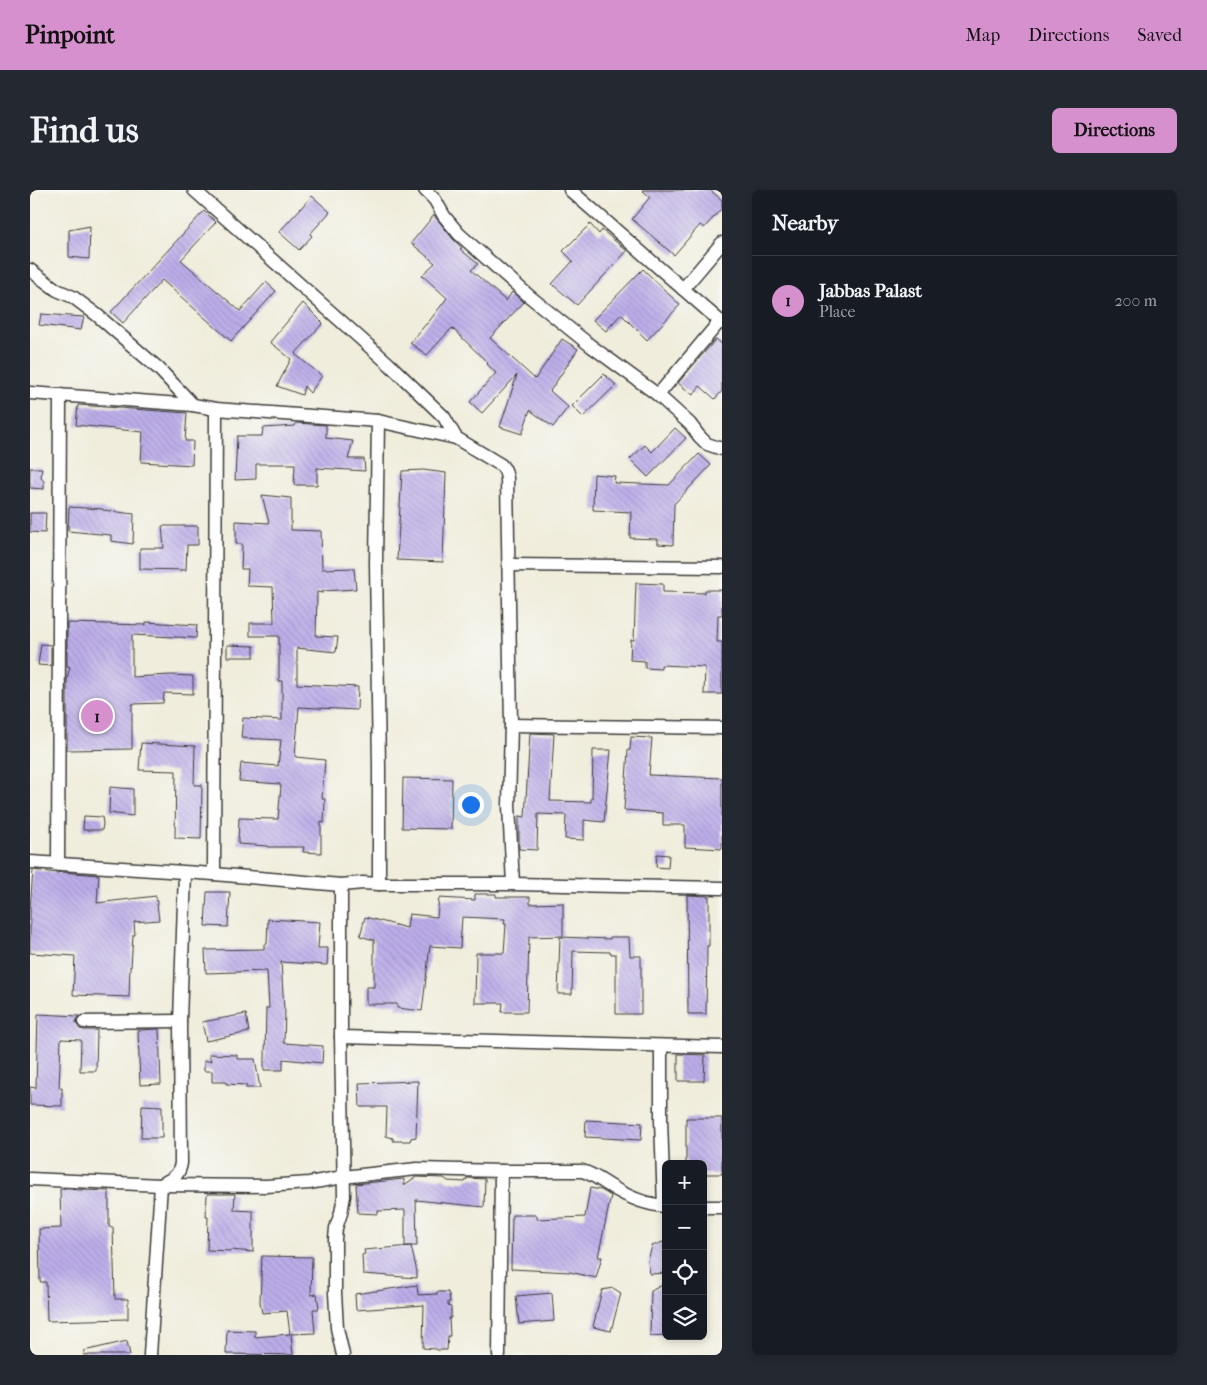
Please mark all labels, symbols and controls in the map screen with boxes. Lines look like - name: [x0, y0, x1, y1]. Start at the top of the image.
- text: Pinpoint: [25, 21, 115, 49]
- text: Map: [966, 25, 1000, 46]
- text: Directions: [1028, 25, 1109, 46]
- text: Saved: [1137, 25, 1182, 46]
- button: Directions: [1052, 108, 1177, 153]
- text: Find us: [30, 110, 139, 151]
- text: Nearby: [772, 211, 838, 235]
- text: Jabbas Palast: [819, 280, 922, 302]
- text: 1: [785, 291, 791, 310]
- text: 200 m: [1114, 291, 1157, 310]
- text: Place: [819, 302, 855, 321]
- pin: 1: [81, 697, 113, 735]
- your location: [458, 792, 484, 818]
- map controls: [662, 1160, 707, 1340]
- button: +: [662, 1160, 707, 1205]
- button: −: [662, 1205, 707, 1250]
- button: locate: [662, 1250, 707, 1295]
- button: layers: [662, 1295, 707, 1340]

